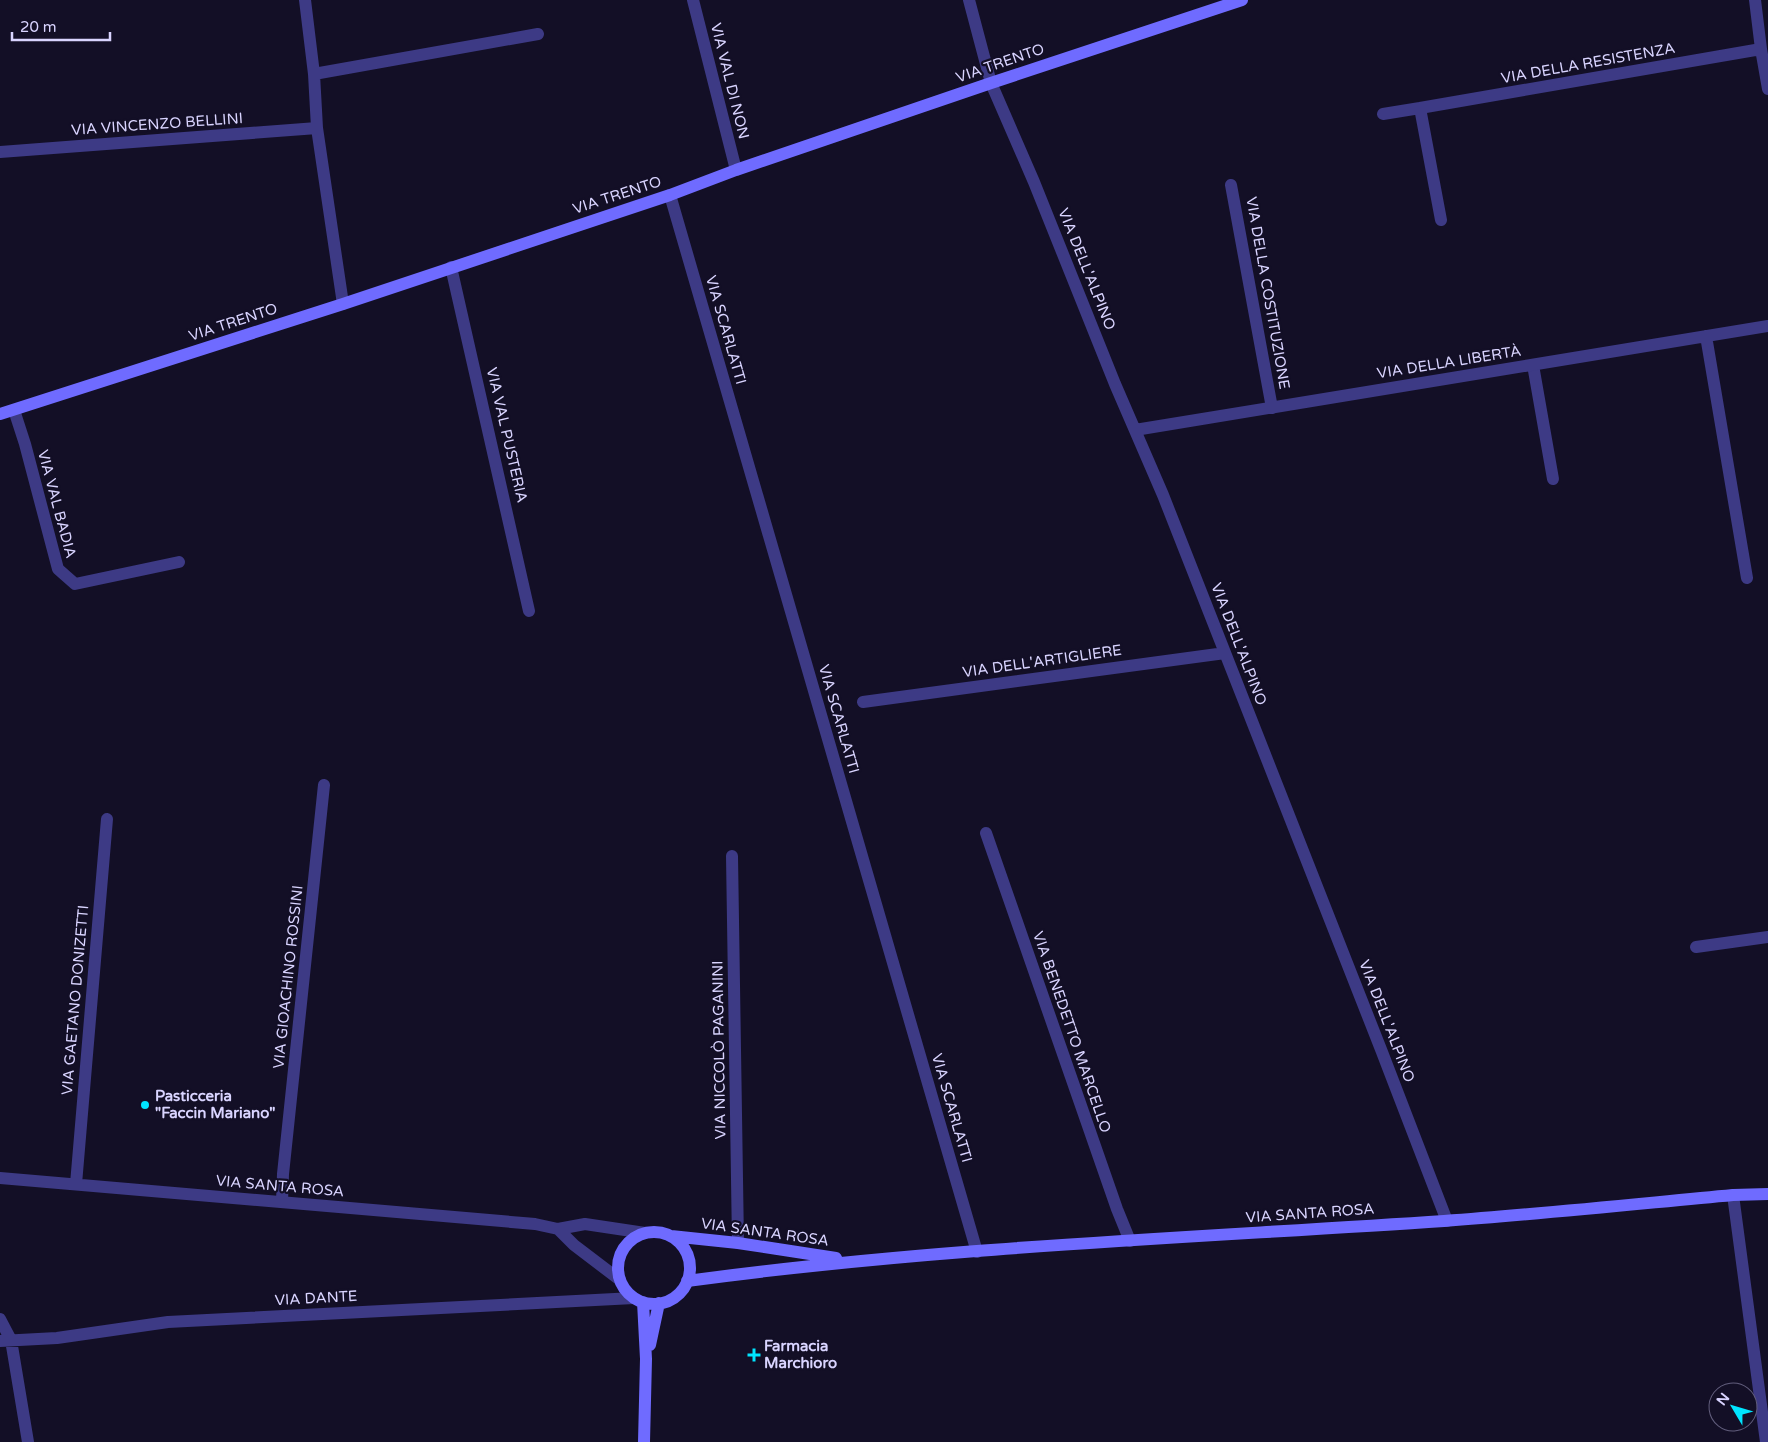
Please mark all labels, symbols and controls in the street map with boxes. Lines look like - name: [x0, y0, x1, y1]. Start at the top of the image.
- scale bar: [12, 10, 110, 42]
- text: 20 m: [20, 18, 57, 36]
- street label: VIA VAL DI NON: [707, 21, 753, 141]
- street label: VIA TRENTO: [953, 39, 1047, 87]
- street label: VIA DELLA RESISTENZA: [1499, 39, 1677, 87]
- street label: VIA VINCENZO BELLINI: [71, 109, 243, 139]
- street label: VIA TRENTO: [570, 172, 664, 218]
- street label: VIA DELLA COSTITUZIONE: [1242, 195, 1294, 391]
- street label: VIA DELL'ALPINO: [1054, 206, 1120, 332]
- street label: VIA SCARLATTI: [702, 273, 750, 387]
- street label: VIA TRENTO: [186, 299, 280, 345]
- street label: VIA DELLA LIBERTÀ: [1376, 342, 1522, 382]
- street label: VIA VAL PUSTERIA: [483, 366, 531, 504]
- street label: VIA VAL BADIA: [34, 448, 80, 560]
- street label: VIA DELL'ALPINO: [1207, 580, 1271, 708]
- street label: VIA DELL'ARTIGLIERE: [961, 641, 1123, 681]
- street label: VIA SCARLATTI: [815, 662, 863, 776]
- street label: VIA GIOACHINO ROSSINI: [269, 884, 307, 1070]
- street label: VIA GAETANO DONIZETTI: [58, 904, 92, 1096]
- street label: VIA BENEDETTO MARCELLO: [1029, 929, 1115, 1135]
- street label: VIA DELL'ALPINO: [1355, 957, 1419, 1085]
- street label: VIA NICCOLÒ PAGANINI: [708, 960, 730, 1140]
- street label: VIA SCARLATTI: [928, 1051, 976, 1165]
- place label: Pasticceria "Faccin Mariano": [155, 1087, 275, 1122]
- marker: Pasticceria "Faccin Mariano": [139, 1099, 151, 1111]
- street label: VIA SANTA ROSA: [215, 1171, 345, 1201]
- street label: VIA SANTA ROSA: [1245, 1200, 1375, 1226]
- street label: VIA SANTA ROSA: [700, 1214, 830, 1250]
- street label: VIA DANTE: [274, 1287, 358, 1309]
- place label: Farmacia Marchioro: [764, 1337, 837, 1372]
- marker: Farmacia Marchioro: [748, 1349, 760, 1361]
- north arrow: [1708, 1382, 1758, 1432]
- text: N: [1713, 1390, 1733, 1409]

